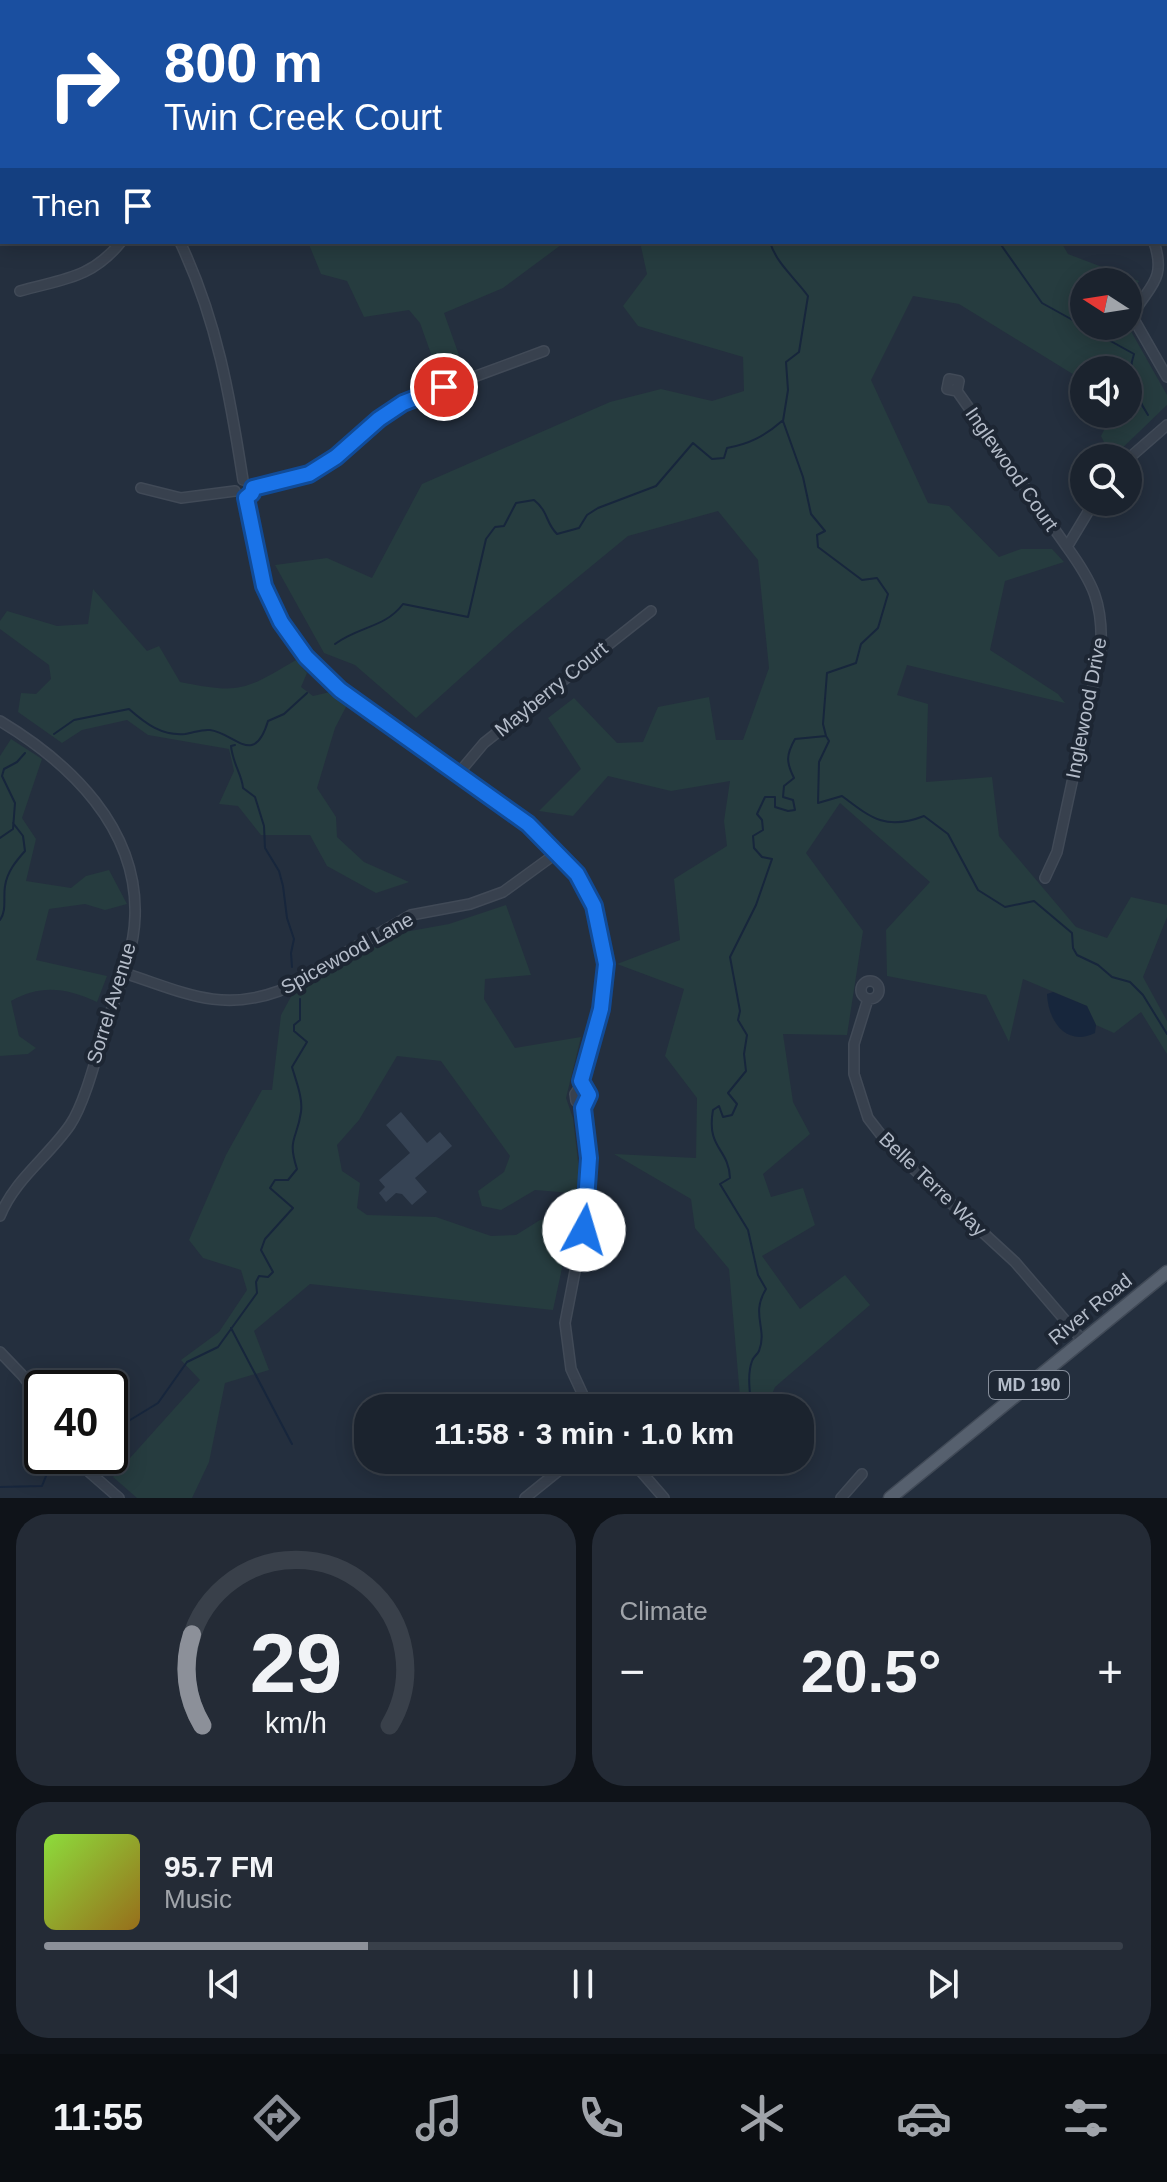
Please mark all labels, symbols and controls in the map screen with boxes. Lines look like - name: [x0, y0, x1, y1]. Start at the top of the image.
- text: 800 m: [164, 31, 323, 94]
- icon: right: [32, 32, 136, 136]
- text: Twin Creek Court: [164, 97, 442, 138]
- icon: arrive: [116, 184, 160, 228]
- text: Then: [32, 189, 100, 222]
- north arrow: [1070, 268, 1142, 340]
- map controls: [1070, 268, 1142, 516]
- pin: [410, 353, 478, 421]
- button: sound: [1070, 356, 1142, 428]
- icon: arrive: [422, 365, 466, 409]
- street label: Inglewood Court: [961, 403, 1063, 535]
- button: search: [1070, 444, 1142, 516]
- street label: Inglewood Drive: [1062, 636, 1110, 780]
- street label: Mayberry Court: [491, 637, 612, 741]
- street label: Spicewood Lane: [277, 908, 417, 998]
- street label: Sorrel Avenue: [82, 940, 140, 1066]
- street label: Belle Terre Way: [875, 1127, 991, 1241]
- position arrow: [542, 1188, 626, 1272]
- street label: River Road: [1044, 1269, 1136, 1349]
- speed limit sign: 40: [24, 1370, 128, 1474]
- road number: MD 190: [989, 1371, 1069, 1399]
- text: 11:58 · 3 min · 1.0 km: [434, 1417, 734, 1450]
- text: Climate: [620, 1596, 708, 1626]
- text: 29: [249, 1617, 342, 1710]
- text: 20.5°: [801, 1638, 942, 1705]
- text: −: [620, 1647, 645, 1696]
- text: +: [1097, 1647, 1123, 1696]
- text: km/h: [265, 1707, 327, 1739]
- text: 95.7 FM: [164, 1850, 274, 1883]
- text: Music: [164, 1884, 232, 1914]
- icon: previous: [202, 1962, 246, 2006]
- icon: pause: [561, 1962, 605, 2006]
- icon: next: [921, 1962, 965, 2006]
- icon: directions: [249, 2090, 305, 2146]
- icon: music: [411, 2090, 467, 2146]
- icon: phone: [573, 2090, 629, 2146]
- icon: climate: [734, 2090, 790, 2146]
- icon: car: [896, 2090, 952, 2146]
- icon: filters: [1058, 2090, 1114, 2146]
- text: 11:55: [53, 2097, 143, 2138]

